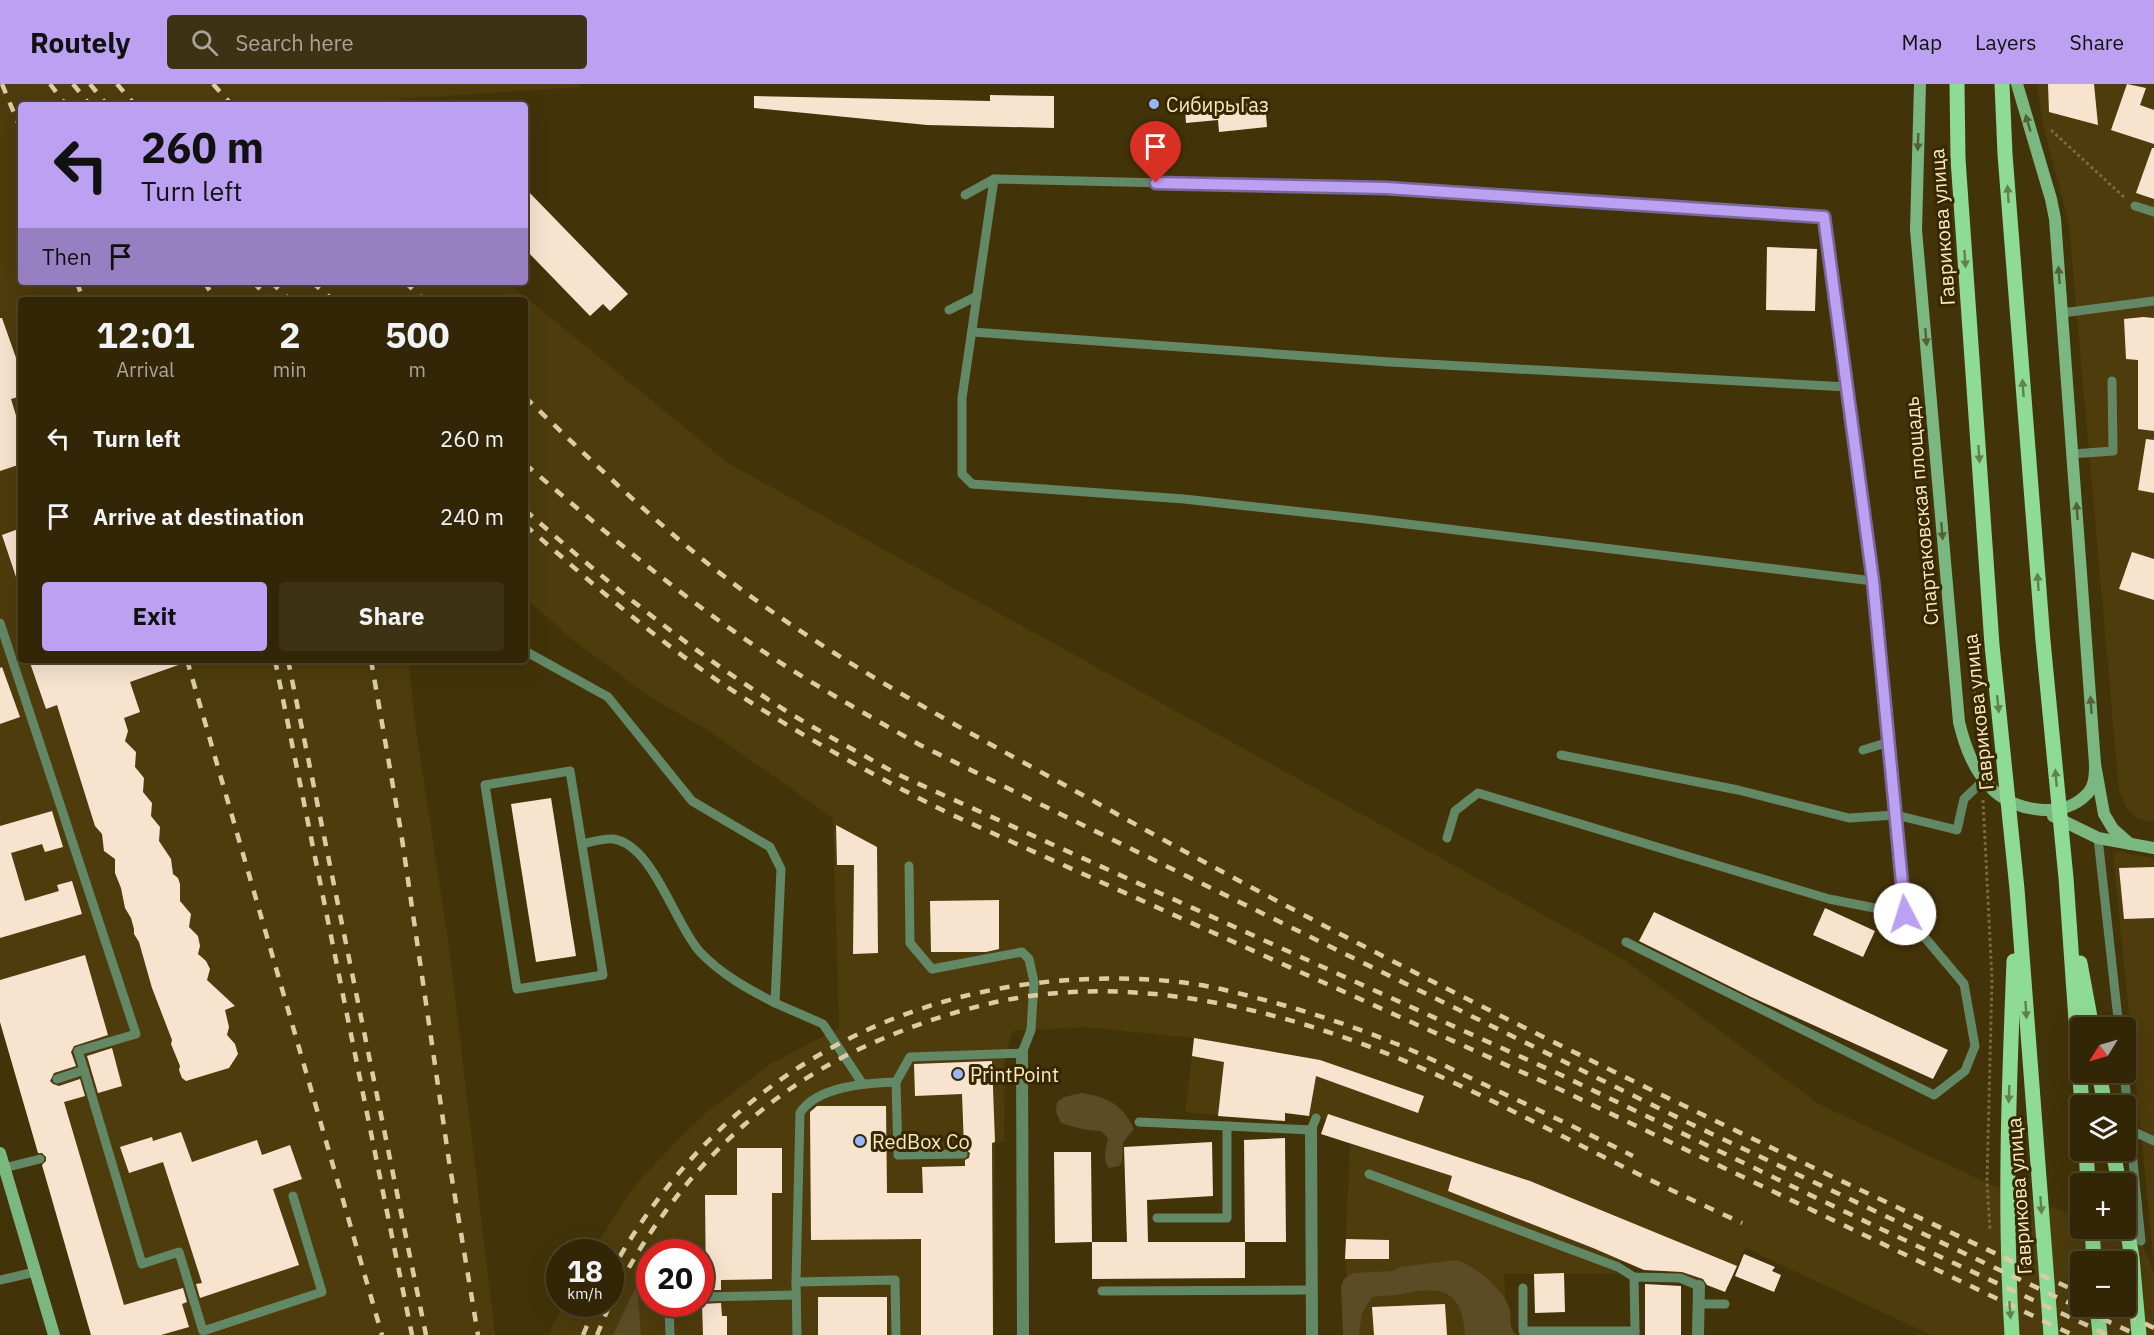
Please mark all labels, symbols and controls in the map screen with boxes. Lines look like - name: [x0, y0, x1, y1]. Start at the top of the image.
- search box: [167, 15, 587, 69]
- text: Routely: [30, 24, 131, 61]
- icon: search: [188, 26, 221, 59]
- text: Search here: [236, 28, 354, 57]
- text: Map: [1902, 28, 1942, 56]
- text: Layers: [1975, 28, 2037, 56]
- text: Share: [2070, 28, 2124, 56]
- place label: Сибирь Газ: [1166, 91, 1269, 118]
- marker: Сибирь Газ: [1147, 97, 1161, 111]
- one-way arrow: [2023, 114, 2032, 132]
- text: 260 m: [141, 120, 264, 175]
- pin: [1130, 121, 1181, 183]
- icon: left: [42, 126, 120, 204]
- icon: arrive: [1139, 130, 1172, 163]
- one-way arrow: [1913, 133, 1922, 152]
- street label: Гаврикова улица: [1923, 147, 1961, 306]
- text: Turn left: [141, 173, 242, 208]
- one-way arrow: [2004, 184, 2013, 203]
- icon: arrive: [104, 240, 137, 273]
- text: Then: [42, 242, 92, 271]
- one-way arrow: [1960, 250, 1970, 269]
- one-way arrow: [2054, 265, 2064, 284]
- text: 12:01: [96, 311, 195, 358]
- text: 2: [279, 311, 301, 358]
- text: 500: [385, 311, 450, 358]
- one-way arrow: [1921, 328, 1930, 347]
- text: Arrival: [116, 356, 175, 383]
- text: min: [273, 356, 307, 383]
- text: m: [409, 356, 426, 383]
- one-way arrow: [2019, 379, 2028, 398]
- street label: Спартаковская площадь: [1898, 395, 1944, 627]
- icon: left: [42, 422, 75, 455]
- text: Turn left: [93, 424, 181, 453]
- text: 260 m: [440, 424, 504, 453]
- one-way arrow: [1974, 444, 1984, 463]
- icon: arrive: [42, 500, 75, 533]
- one-way arrow: [2072, 501, 2081, 520]
- text: Arrive at destination: [93, 502, 304, 531]
- text: 240 m: [440, 502, 504, 531]
- one-way arrow: [1937, 522, 1947, 541]
- one-way arrow: [2034, 573, 2043, 592]
- button: Exit: [42, 582, 267, 651]
- button: Share: [279, 582, 504, 651]
- street label: Гаврикова улица: [1956, 632, 2000, 792]
- one-way arrow: [1993, 694, 2003, 713]
- one-way arrow: [2086, 696, 2096, 715]
- one-way arrow: [2051, 768, 2061, 787]
- position arrow: [1873, 882, 1937, 946]
- one-way arrow: [2021, 1001, 2031, 1020]
- north arrow: [2070, 1017, 2136, 1083]
- map controls: [2070, 1017, 2136, 1317]
- place label: PrintPoint: [970, 1061, 1059, 1088]
- marker: PrintPoint: [951, 1067, 965, 1081]
- one-way arrow: [2004, 1085, 2013, 1104]
- button: layers: [2070, 1095, 2136, 1161]
- street label: Гаврикова улица: [2000, 1116, 2038, 1275]
- place label: RedBox Co: [872, 1128, 970, 1155]
- marker: RedBox Co: [853, 1134, 867, 1148]
- button: +: [2070, 1173, 2136, 1239]
- one-way arrow: [2036, 1195, 2046, 1214]
- speed limit sign: 20: [636, 1239, 714, 1317]
- text: 18: [567, 1251, 603, 1290]
- button: −: [2070, 1251, 2136, 1317]
- text: km/h: [567, 1284, 603, 1303]
- one-way arrow: [2006, 1301, 2015, 1320]

